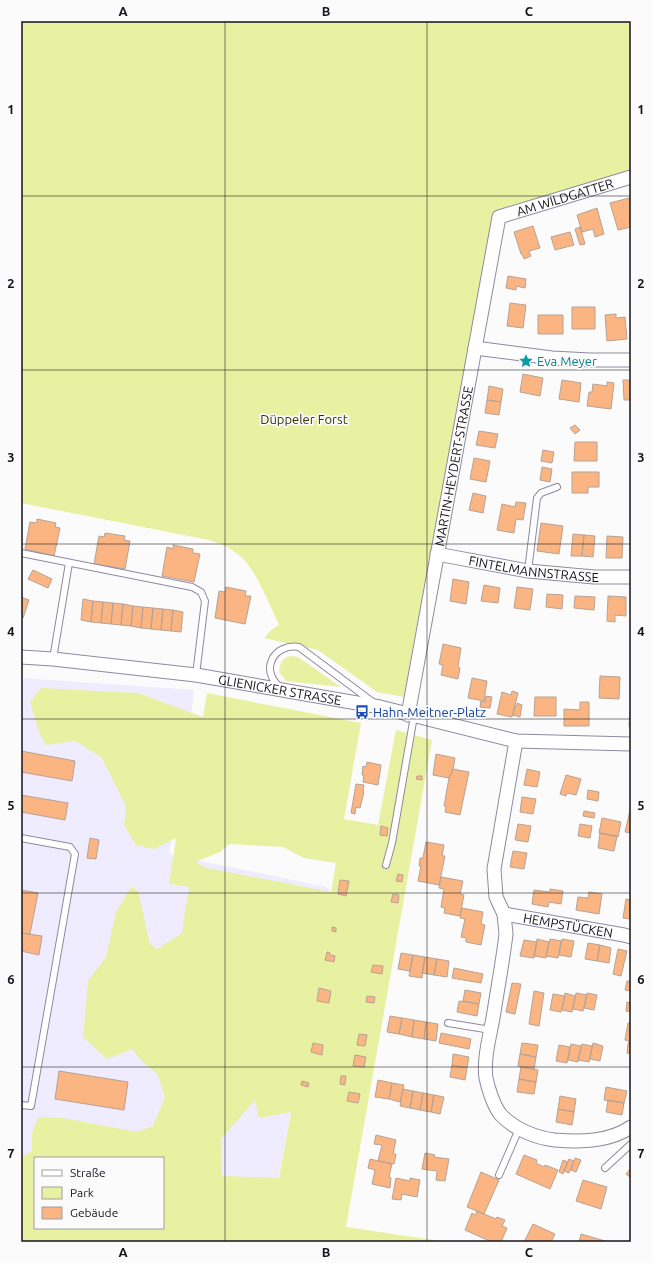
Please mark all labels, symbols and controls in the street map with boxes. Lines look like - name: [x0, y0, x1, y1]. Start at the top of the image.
- text: A: [118, 4, 128, 18]
- text: B: [322, 4, 331, 18]
- text: C: [525, 4, 534, 18]
- text: 1: [7, 102, 15, 116]
- text: 1: [637, 102, 645, 116]
- street label: AM WILDGATTER: [515, 176, 615, 218]
- text: 2: [7, 276, 15, 290]
- text: 2: [637, 276, 645, 290]
- place icon: Eva Meyer: [518, 353, 534, 369]
- place label: Eva Meyer: [537, 354, 597, 368]
- street label: MARTIN-HEYDERT-STRASSE: [432, 385, 475, 547]
- park label: Düppeler Forst: [260, 412, 348, 426]
- text: 3: [7, 450, 15, 464]
- text: 3: [637, 450, 645, 464]
- street label: FINTELMANNSTRASSE: [468, 553, 599, 584]
- text: 4: [7, 624, 15, 638]
- text: 4: [637, 624, 645, 638]
- street label: GLIENICKER STRASSE: [217, 672, 343, 707]
- bus stop icon: Hahn-Meitner-Platz: [354, 704, 370, 720]
- place label: Hahn-Meitner-Platz: [373, 705, 486, 719]
- text: 5: [7, 798, 15, 812]
- text: 5: [637, 798, 645, 812]
- street label: HEMPSTÜCKEN: [522, 910, 614, 940]
- text: 6: [7, 972, 15, 986]
- text: 6: [637, 972, 645, 986]
- text: 7: [7, 1146, 15, 1160]
- text: 7: [637, 1146, 645, 1160]
- legend: [34, 1157, 164, 1229]
- text: Straße: [70, 1166, 106, 1179]
- text: Park: [70, 1186, 94, 1199]
- text: Gebäude: [70, 1206, 118, 1219]
- text: A: [118, 1245, 128, 1259]
- text: B: [322, 1245, 331, 1259]
- text: C: [525, 1245, 534, 1259]

